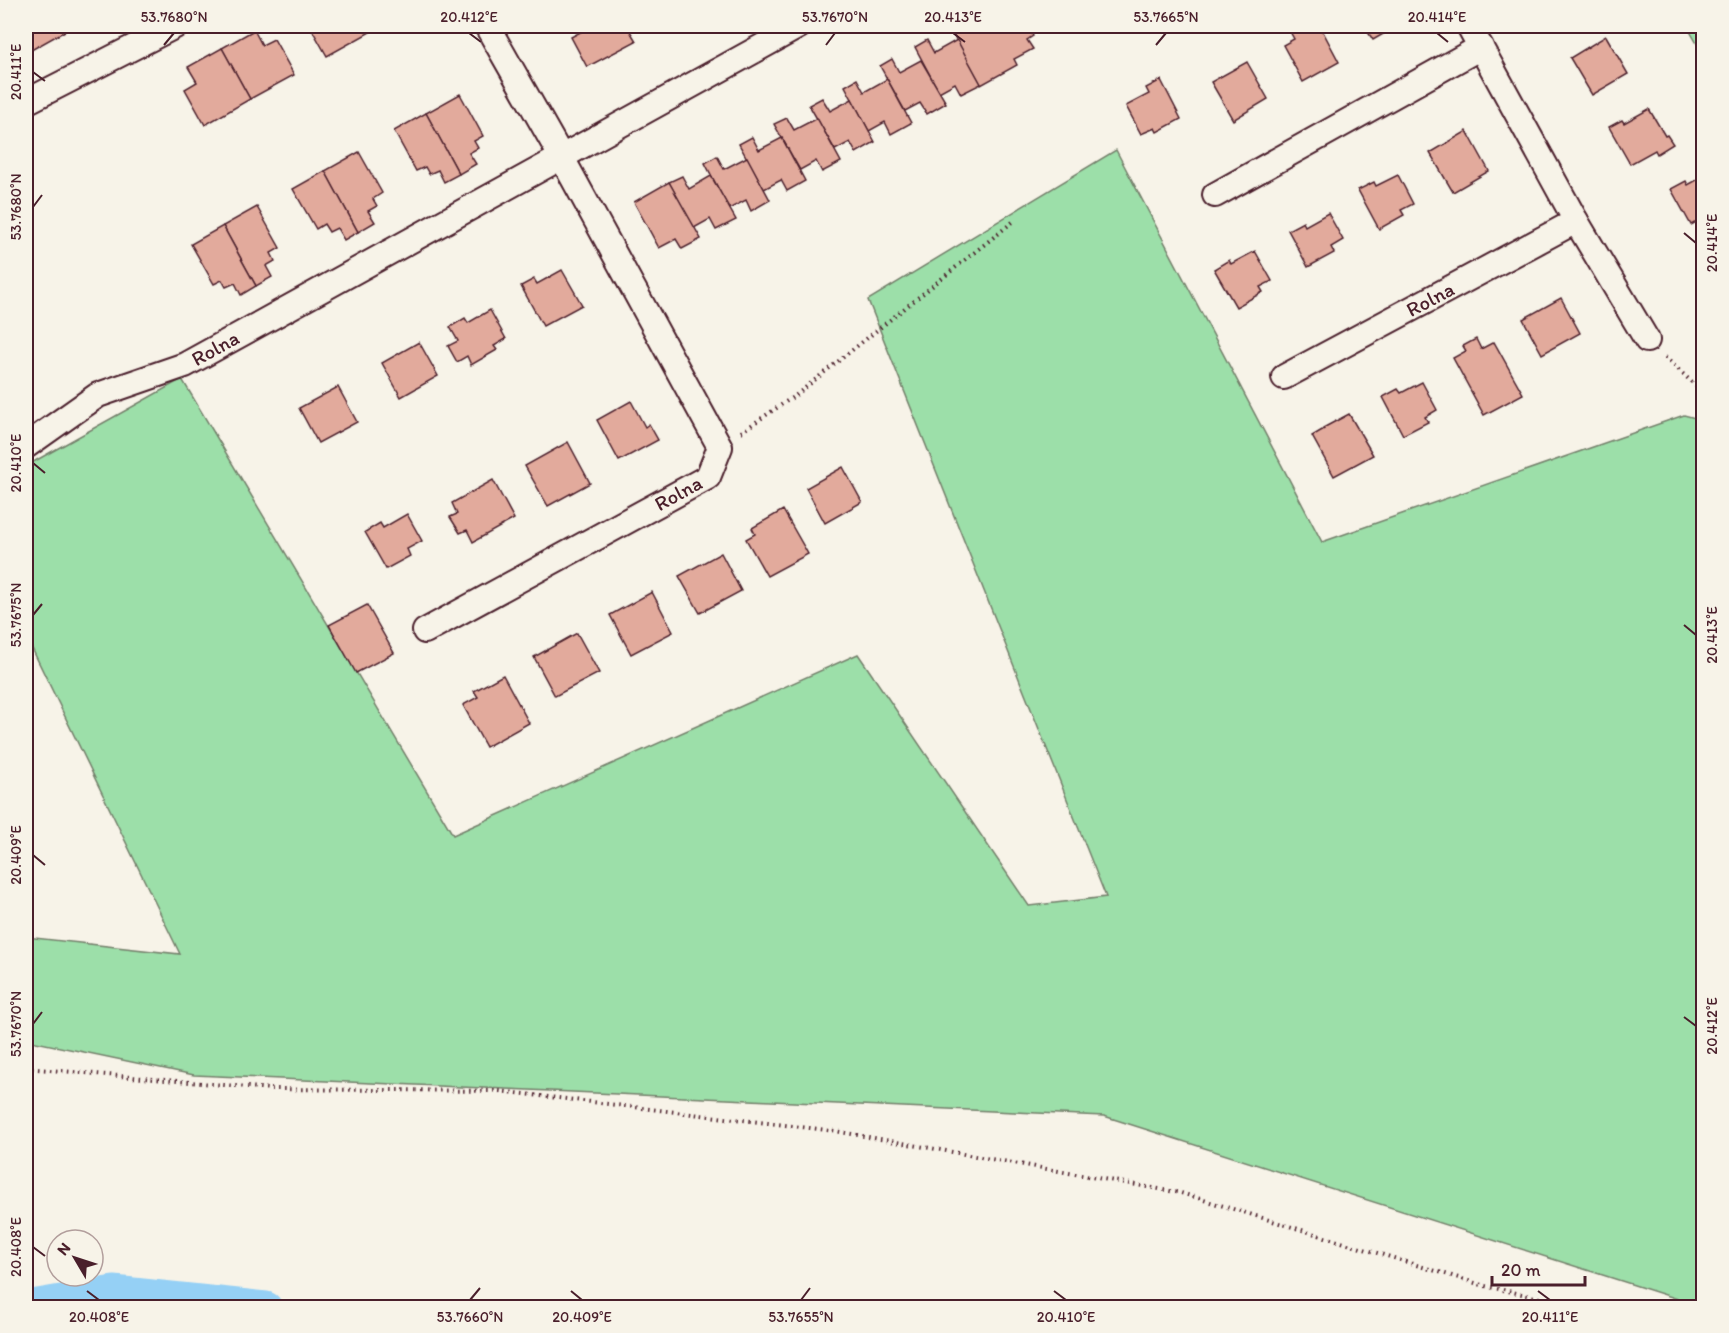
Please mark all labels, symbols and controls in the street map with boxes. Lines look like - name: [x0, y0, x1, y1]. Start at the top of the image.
- text: 53.7680°N: [140, 8, 208, 26]
- text: 20.412°E: [440, 8, 498, 26]
- text: 53.7670°N: [802, 8, 868, 26]
- text: 20.413°E: [924, 8, 982, 26]
- text: 53.7665°N: [1133, 8, 1199, 26]
- text: 20.414°E: [1408, 8, 1466, 26]
- text: 20.411°E: [7, 44, 25, 100]
- text: 53.7680°N: [7, 173, 25, 241]
- text: 20.414°E: [1703, 214, 1721, 272]
- street label: Rolna: [1402, 276, 1458, 322]
- street label: Rolna: [187, 325, 243, 371]
- text: 20.410°E: [7, 434, 25, 492]
- street label: Rolna: [650, 470, 706, 516]
- text: 53.7675°N: [7, 583, 25, 647]
- text: 20.413°E: [1703, 606, 1721, 664]
- text: 20.409°E: [7, 825, 25, 885]
- text: 53.7670°N: [7, 991, 25, 1057]
- text: 20.412°E: [1703, 997, 1721, 1055]
- text: 20.408°E: [7, 1217, 25, 1277]
- north arrow: [45, 1228, 105, 1288]
- text: N: [53, 1239, 75, 1259]
- scale bar: [1492, 1249, 1585, 1287]
- text: 20 m: [1501, 1259, 1541, 1281]
- text: 20.408°E: [69, 1308, 129, 1326]
- text: 53.7660°N: [437, 1308, 503, 1326]
- text: 20.409°E: [552, 1308, 612, 1326]
- text: 53.7655°N: [768, 1308, 834, 1326]
- text: 20.410°E: [1037, 1308, 1095, 1326]
- text: 20.411°E: [1522, 1308, 1578, 1326]

